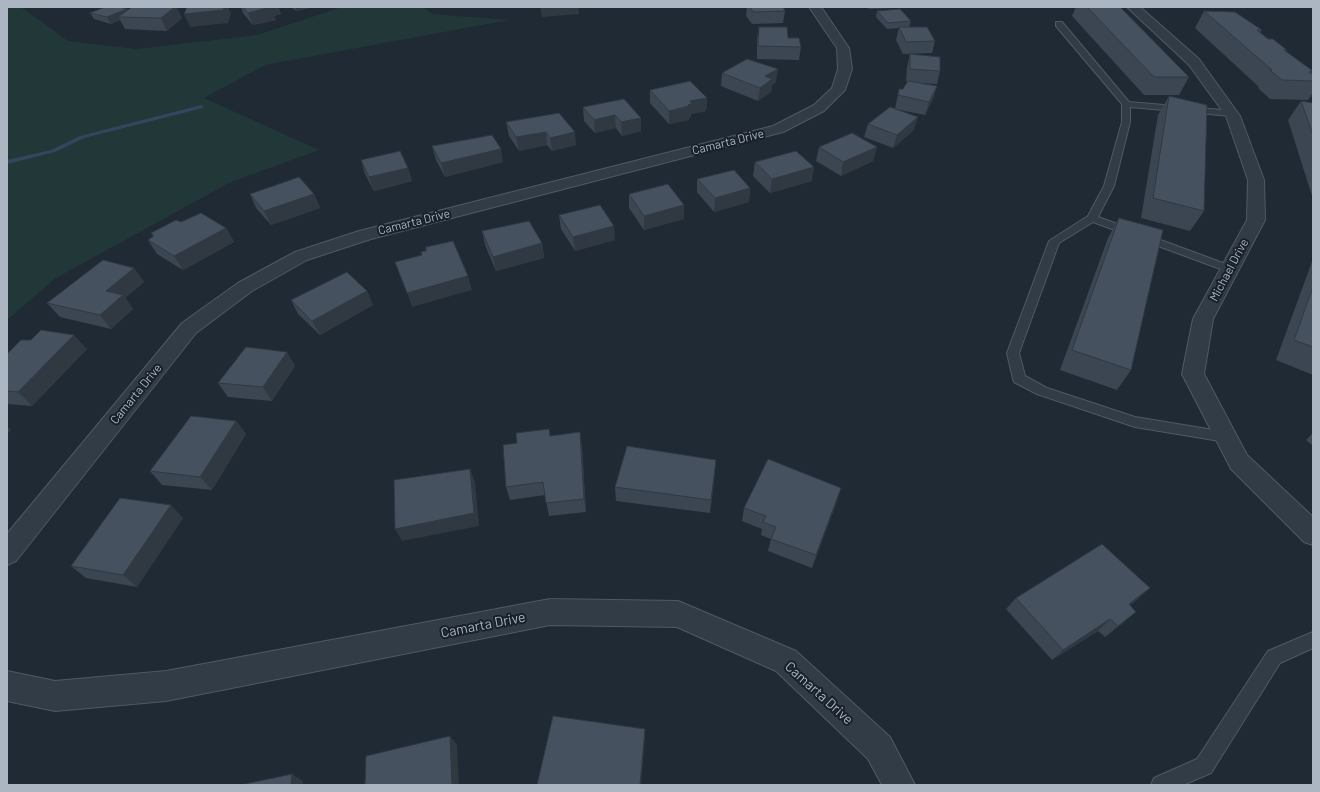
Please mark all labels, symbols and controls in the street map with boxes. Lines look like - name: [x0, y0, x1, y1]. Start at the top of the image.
- street label: Camarta Drive: [691, 126, 765, 158]
- street label: Camarta Drive: [377, 206, 451, 238]
- street label: Michael Drive: [1206, 236, 1252, 304]
- street label: Camarta Drive: [107, 361, 165, 427]
- street label: Camarta Drive: [439, 609, 527, 641]
- street label: Camarta Drive: [781, 658, 857, 728]

